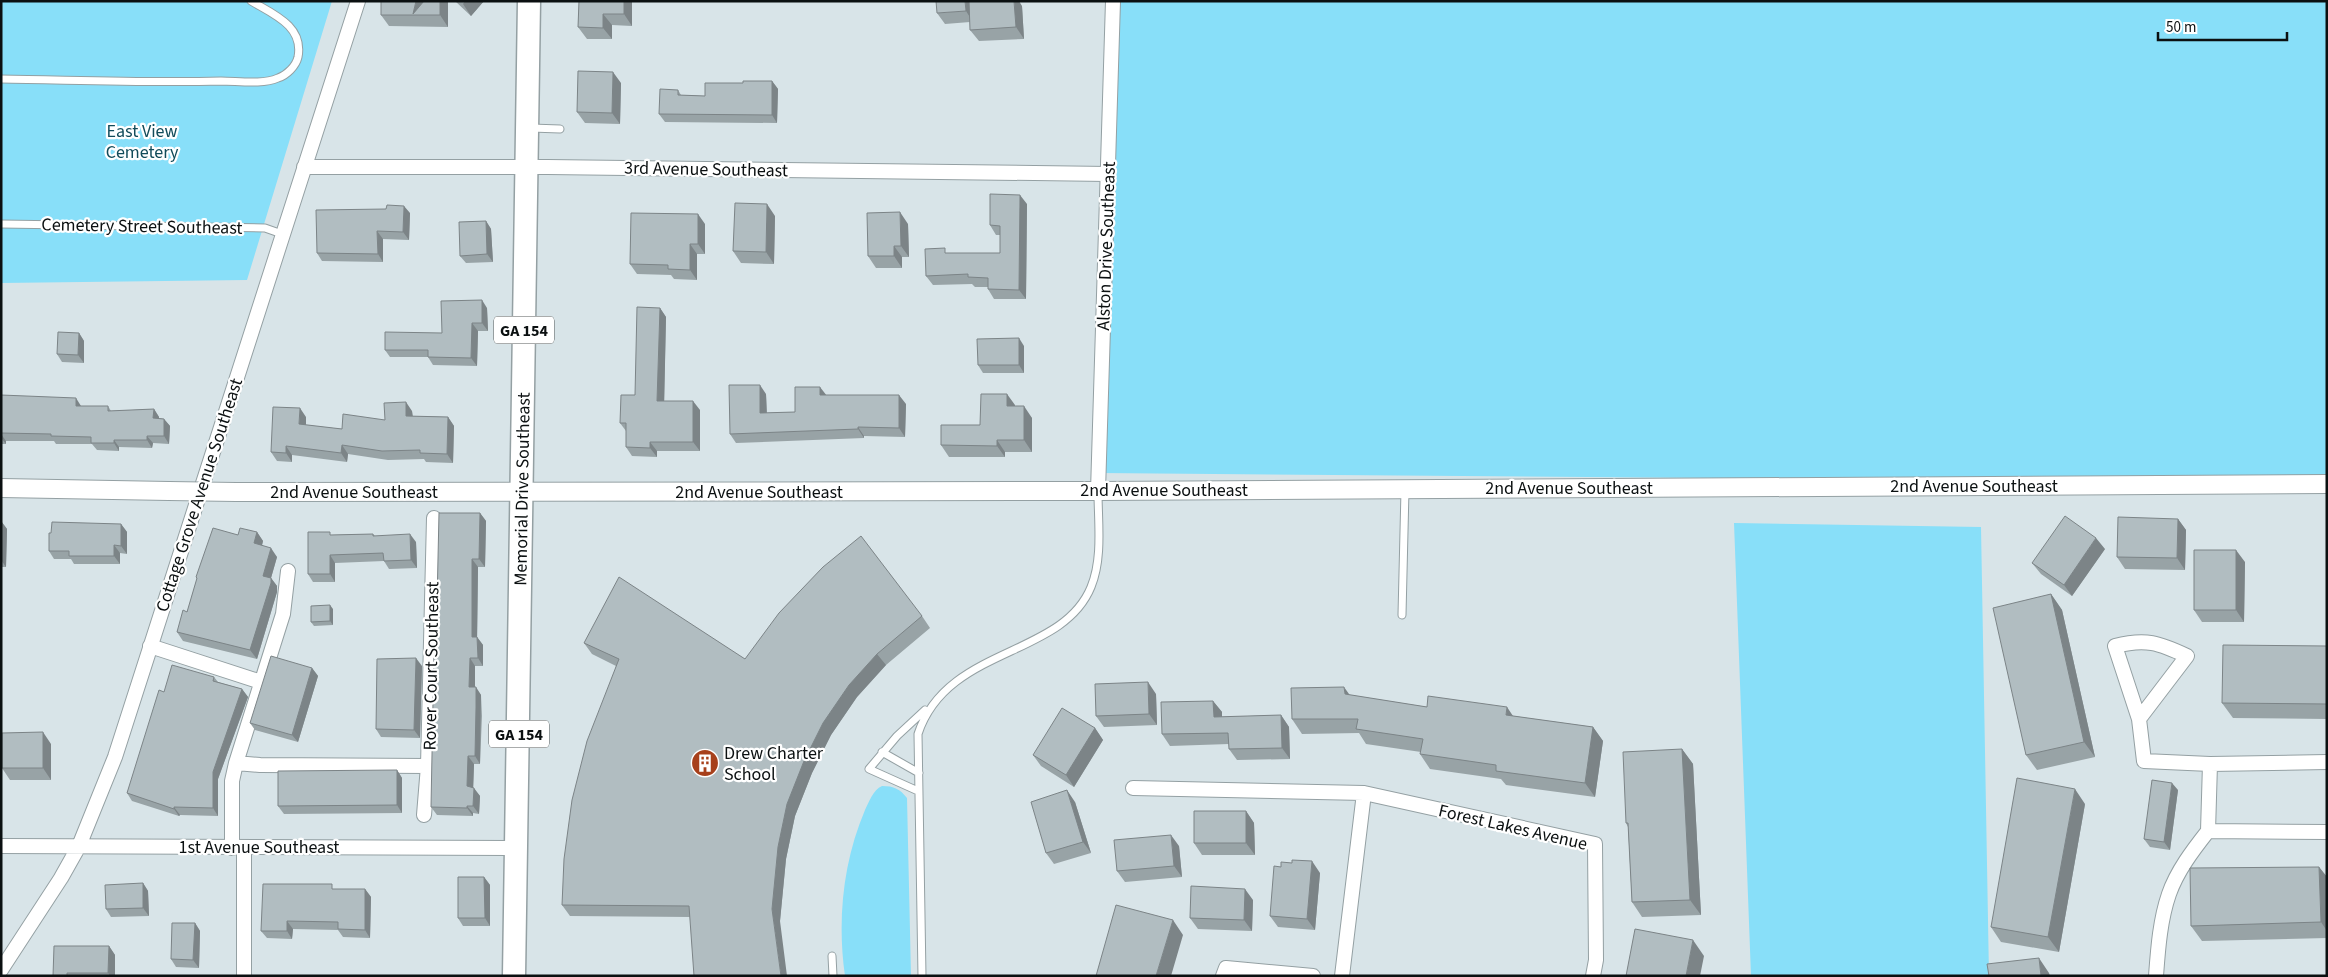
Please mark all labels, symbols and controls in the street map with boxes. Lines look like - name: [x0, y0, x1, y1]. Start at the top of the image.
- scale bar: [2158, 10, 2287, 42]
- text: 50 m: [2166, 17, 2196, 38]
- park label: East View Cemetery: [106, 119, 179, 165]
- street label: 3rd Avenue Southeast: [624, 156, 788, 183]
- street label: Alston Drive Southeast: [1091, 161, 1122, 331]
- street label: Cemetery Street Southeast: [41, 212, 243, 241]
- road number: GA 154: [494, 316, 554, 344]
- street label: Cottage Grove Avenue Southeast: [150, 375, 249, 615]
- street label: Memorial Drive Southeast: [508, 392, 537, 586]
- street label: 2nd Avenue Southeast: [1890, 474, 2058, 499]
- street label: 2nd Avenue Southeast: [1485, 476, 1653, 501]
- street label: 2nd Avenue Southeast: [1080, 478, 1248, 503]
- street label: 2nd Avenue Southeast: [270, 480, 438, 505]
- street label: 2nd Avenue Southeast: [675, 480, 843, 505]
- street label: Rover Court Southeast: [418, 581, 445, 751]
- road number: GA 154: [489, 721, 549, 748]
- place label: Drew Charter School: [724, 741, 824, 787]
- building icon: Drew Charter School: [690, 748, 720, 778]
- street label: Forest Lakes Avenue: [1436, 798, 1590, 857]
- street label: 1st Avenue Southeast: [179, 835, 339, 860]

